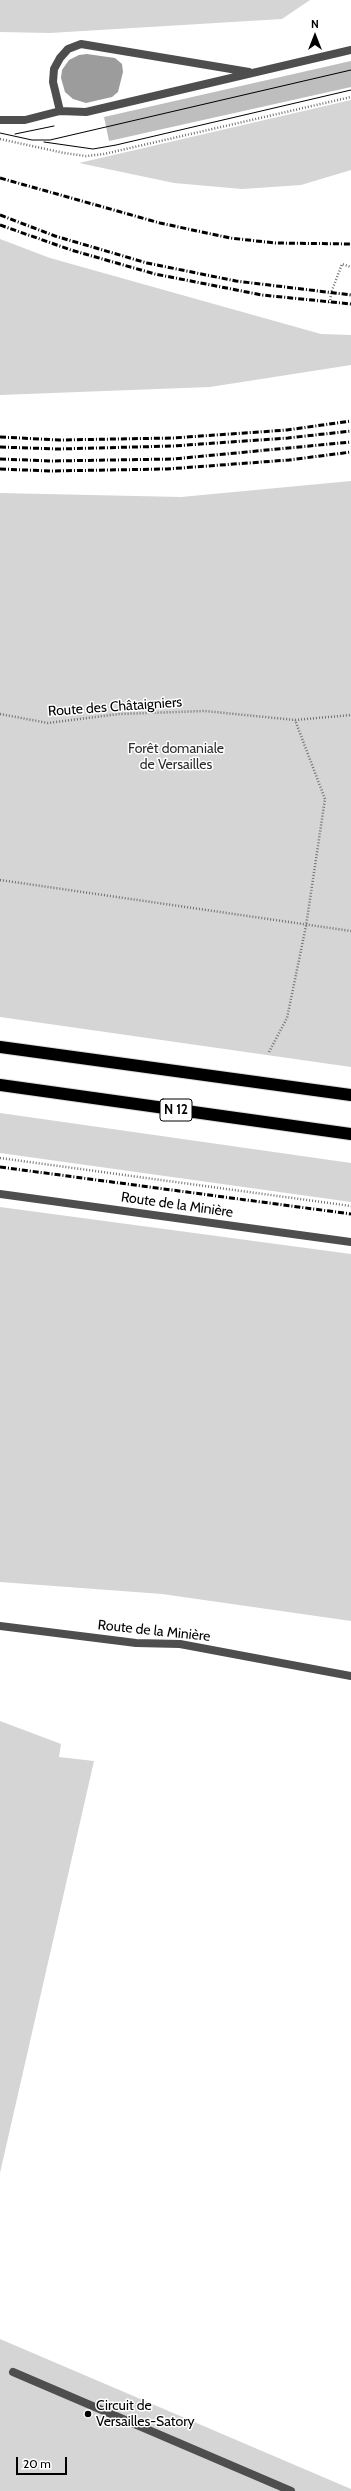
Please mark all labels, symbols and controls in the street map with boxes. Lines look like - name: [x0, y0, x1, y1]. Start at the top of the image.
- north arrow: [295, 16, 335, 56]
- text: N: [311, 17, 319, 31]
- street label: Route des Châtaigniers: [47, 694, 183, 720]
- park label: Forêt domaniale de Versailles: [128, 741, 224, 774]
- road number: N 12: [160, 1099, 192, 1121]
- street label: Route de la Minière: [120, 1189, 234, 1221]
- street label: Route de la Minière: [97, 1617, 211, 1645]
- place label: Circuit de Versailles-Satory: [96, 2398, 195, 2430]
- marker: Circuit de Versailles-Satory: [83, 2409, 93, 2419]
- scale bar: [18, 2449, 69, 2475]
- text: 20 m: [23, 2456, 51, 2471]

